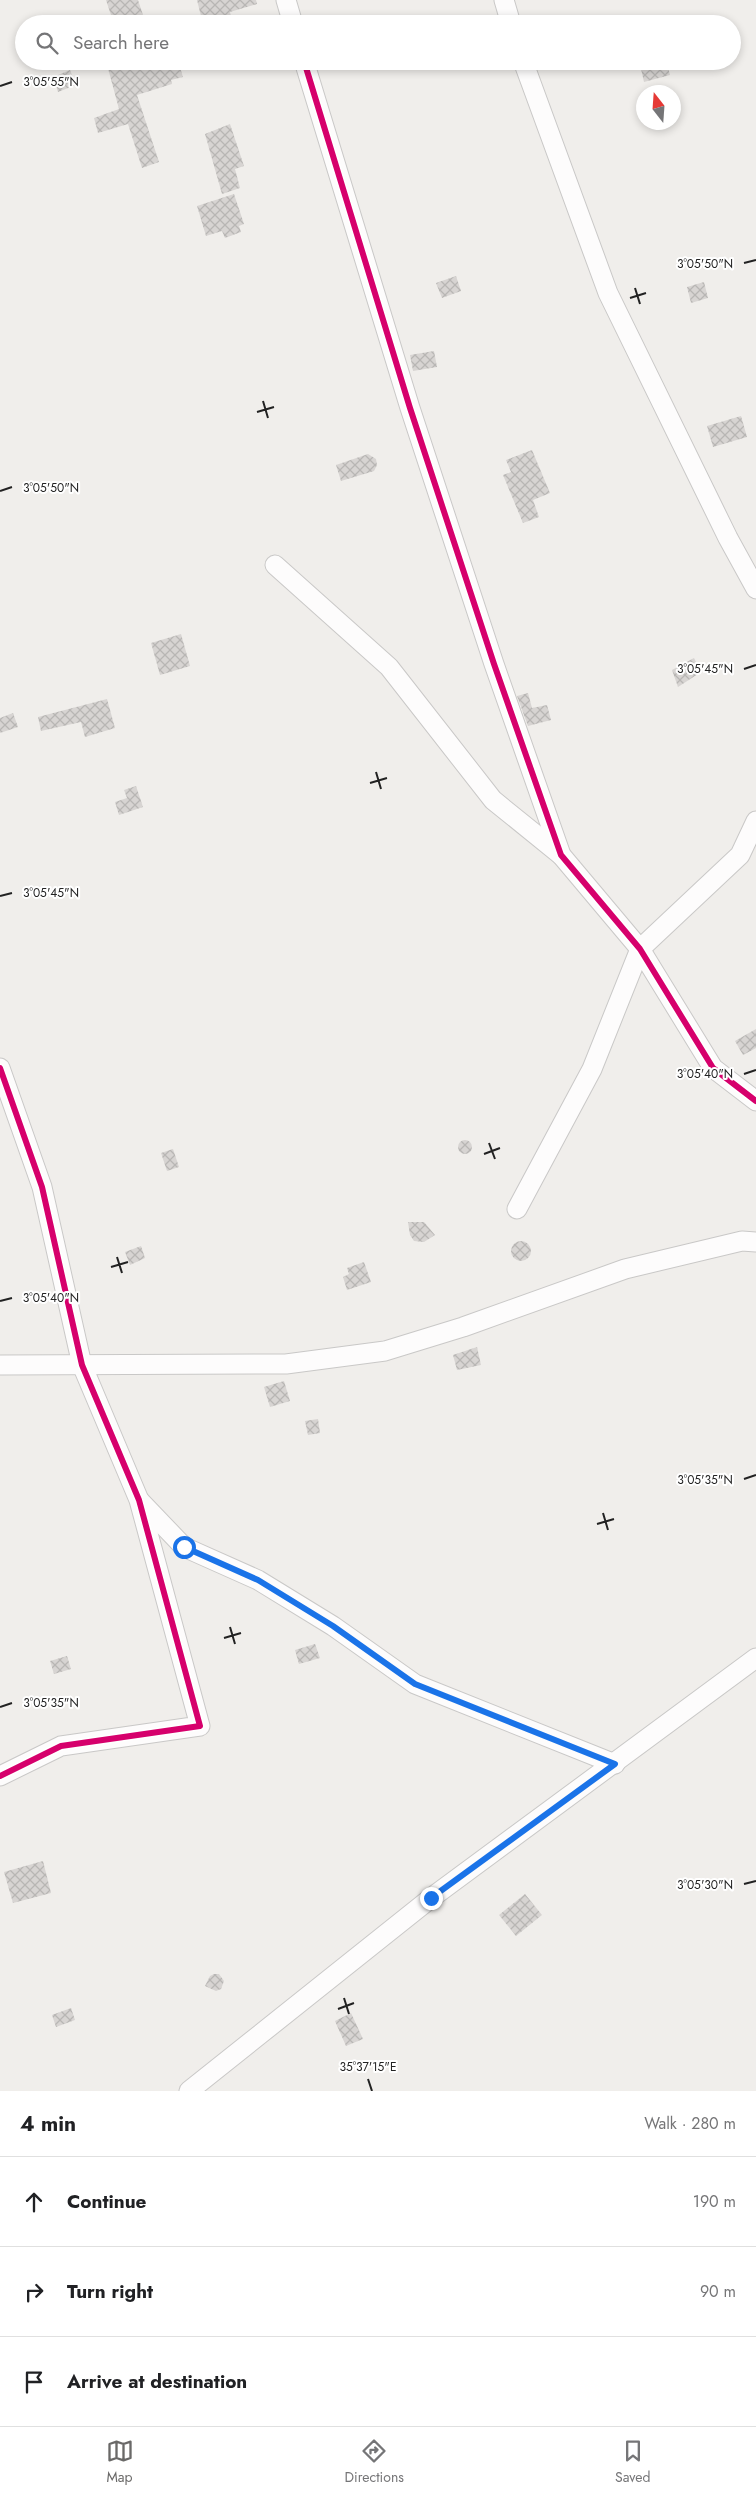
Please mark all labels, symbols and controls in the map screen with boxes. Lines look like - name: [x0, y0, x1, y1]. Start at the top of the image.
- search box: [15, 15, 741, 70]
- icon: search: [33, 29, 61, 57]
- text: Search here: [73, 29, 169, 56]
- text: 3°05'55"N: [23, 73, 79, 91]
- north arrow: [636, 85, 681, 130]
- text: 3°05'50"N: [677, 255, 733, 273]
- text: 3°05'50"N: [23, 479, 79, 497]
- text: 3°05'45"N: [677, 660, 733, 678]
- text: 3°05'45"N: [23, 884, 79, 902]
- text: 3°05'40"N: [677, 1065, 733, 1083]
- text: 3°05'40"N: [23, 1289, 79, 1307]
- text: 3°05'35"N: [677, 1471, 733, 1489]
- route start: [173, 1536, 196, 1559]
- text: 3°05'35"N: [23, 1694, 79, 1712]
- text: 3°05'30"N: [677, 1876, 733, 1894]
- route end: [420, 1887, 443, 1910]
- text: 35°37'15"E: [339, 2058, 397, 2076]
- text: 4 min: [20, 2109, 76, 2139]
- text: Walk · 280 m: [644, 2112, 736, 2135]
- icon: ahead: [20, 2188, 48, 2216]
- text: Continue: [67, 2188, 146, 2215]
- text: 190 m: [693, 2190, 736, 2213]
- icon: right: [20, 2278, 48, 2306]
- text: Turn right: [67, 2278, 153, 2305]
- text: 90 m: [700, 2280, 736, 2303]
- icon: arrive: [20, 2368, 48, 2396]
- text: Arrive at destination: [67, 2368, 247, 2395]
- tab: Map: [106, 2437, 134, 2487]
- tab: Directions: [345, 2437, 404, 2487]
- tab: Saved: [615, 2437, 650, 2487]

